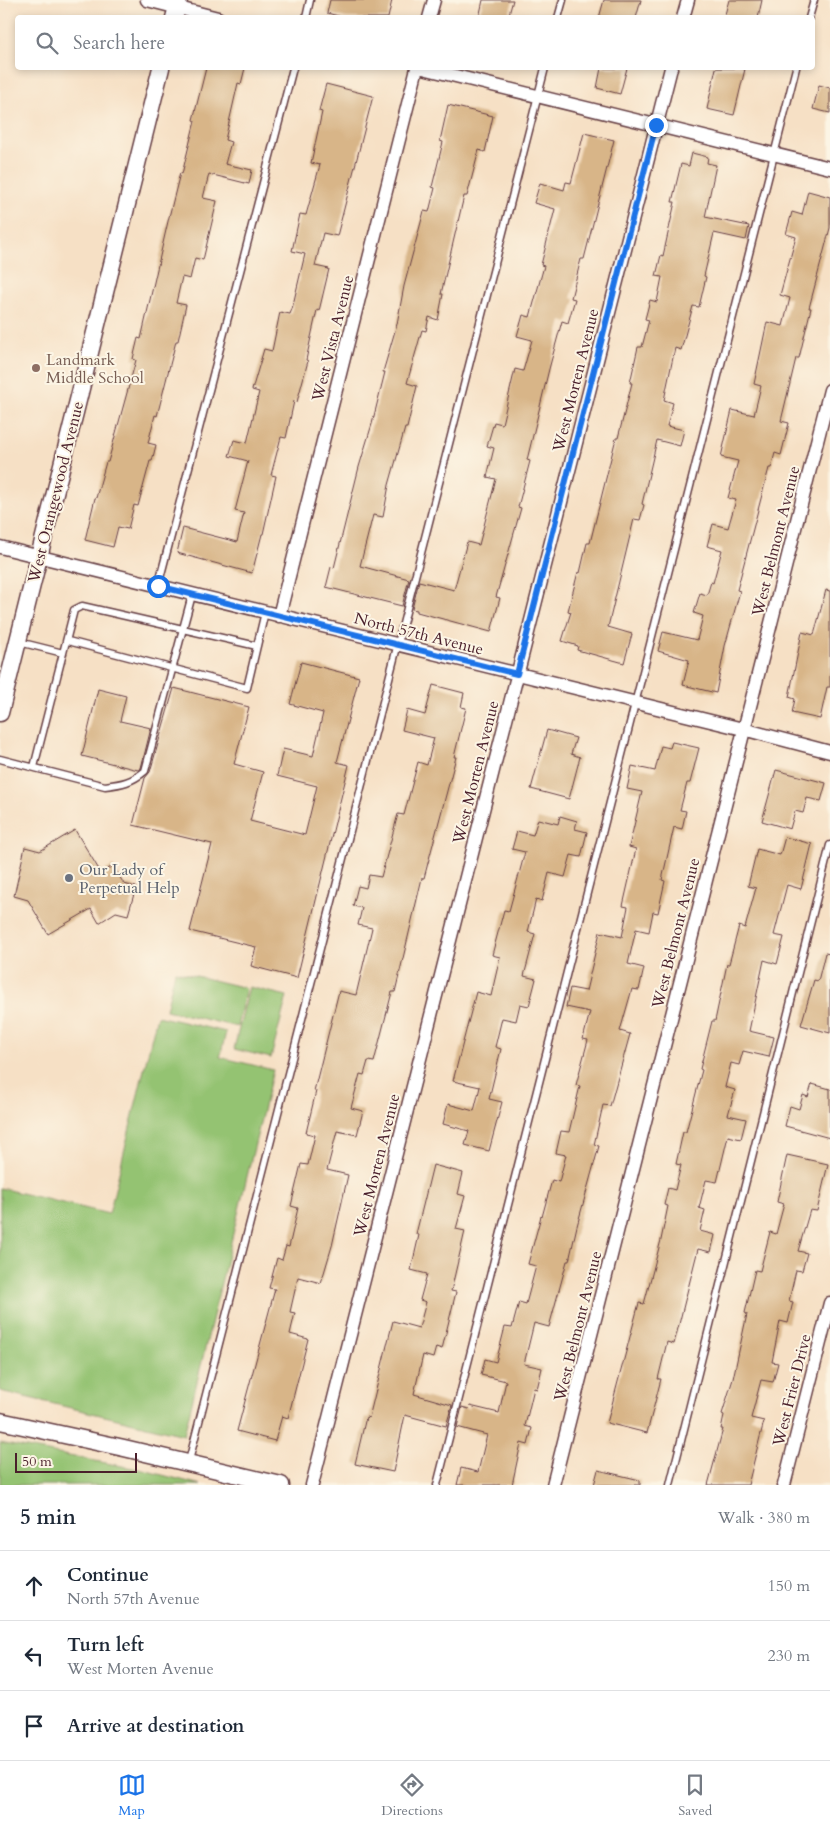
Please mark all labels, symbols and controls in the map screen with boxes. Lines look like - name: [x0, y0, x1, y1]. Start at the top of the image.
- search box: [15, 15, 815, 70]
- icon: search: [33, 29, 61, 57]
- text: Search here: [73, 30, 165, 56]
- route end: [645, 114, 668, 137]
- street label: West Vista Avenue: [306, 273, 359, 405]
- street label: West Morten Avenue: [547, 306, 604, 455]
- place label: Landmark Middle School: [46, 349, 144, 389]
- marker: Landmark Middle School: [30, 362, 42, 374]
- street label: West Orangewood Avenue: [23, 399, 89, 586]
- street label: West Belmont Avenue: [746, 464, 805, 620]
- route start: [147, 575, 170, 598]
- street label: North 57th Avenue: [352, 607, 486, 661]
- street label: West Morten Avenue: [447, 698, 504, 847]
- street label: West Belmont Avenue: [646, 856, 705, 1012]
- place label: Our Lady of Perpetual Help: [79, 859, 180, 899]
- marker: Our Lady of Perpetual Help: [63, 872, 75, 884]
- street label: West Morten Avenue: [348, 1091, 405, 1240]
- street label: West Belmont Avenue: [548, 1249, 607, 1405]
- street label: West Frier Drive: [767, 1332, 817, 1450]
- scale bar: [15, 1450, 138, 1473]
- text: 50 m: [22, 1452, 52, 1471]
- text: 5 min: [20, 1503, 76, 1532]
- text: Walk · 380 m: [718, 1507, 810, 1529]
- text: Continue: [67, 1562, 149, 1588]
- icon: ahead: [20, 1572, 48, 1600]
- text: 150 m: [768, 1575, 810, 1597]
- text: North 57th Avenue: [67, 1588, 200, 1610]
- text: Turn left: [67, 1632, 144, 1658]
- icon: left: [20, 1642, 48, 1670]
- text: 230 m: [768, 1645, 810, 1667]
- text: West Morten Avenue: [67, 1658, 214, 1680]
- icon: arrive: [20, 1712, 48, 1740]
- text: Arrive at destination: [67, 1713, 244, 1739]
- tab: Map: [118, 1771, 146, 1820]
- tab: Directions: [381, 1771, 443, 1820]
- tab: Saved: [678, 1771, 712, 1820]

